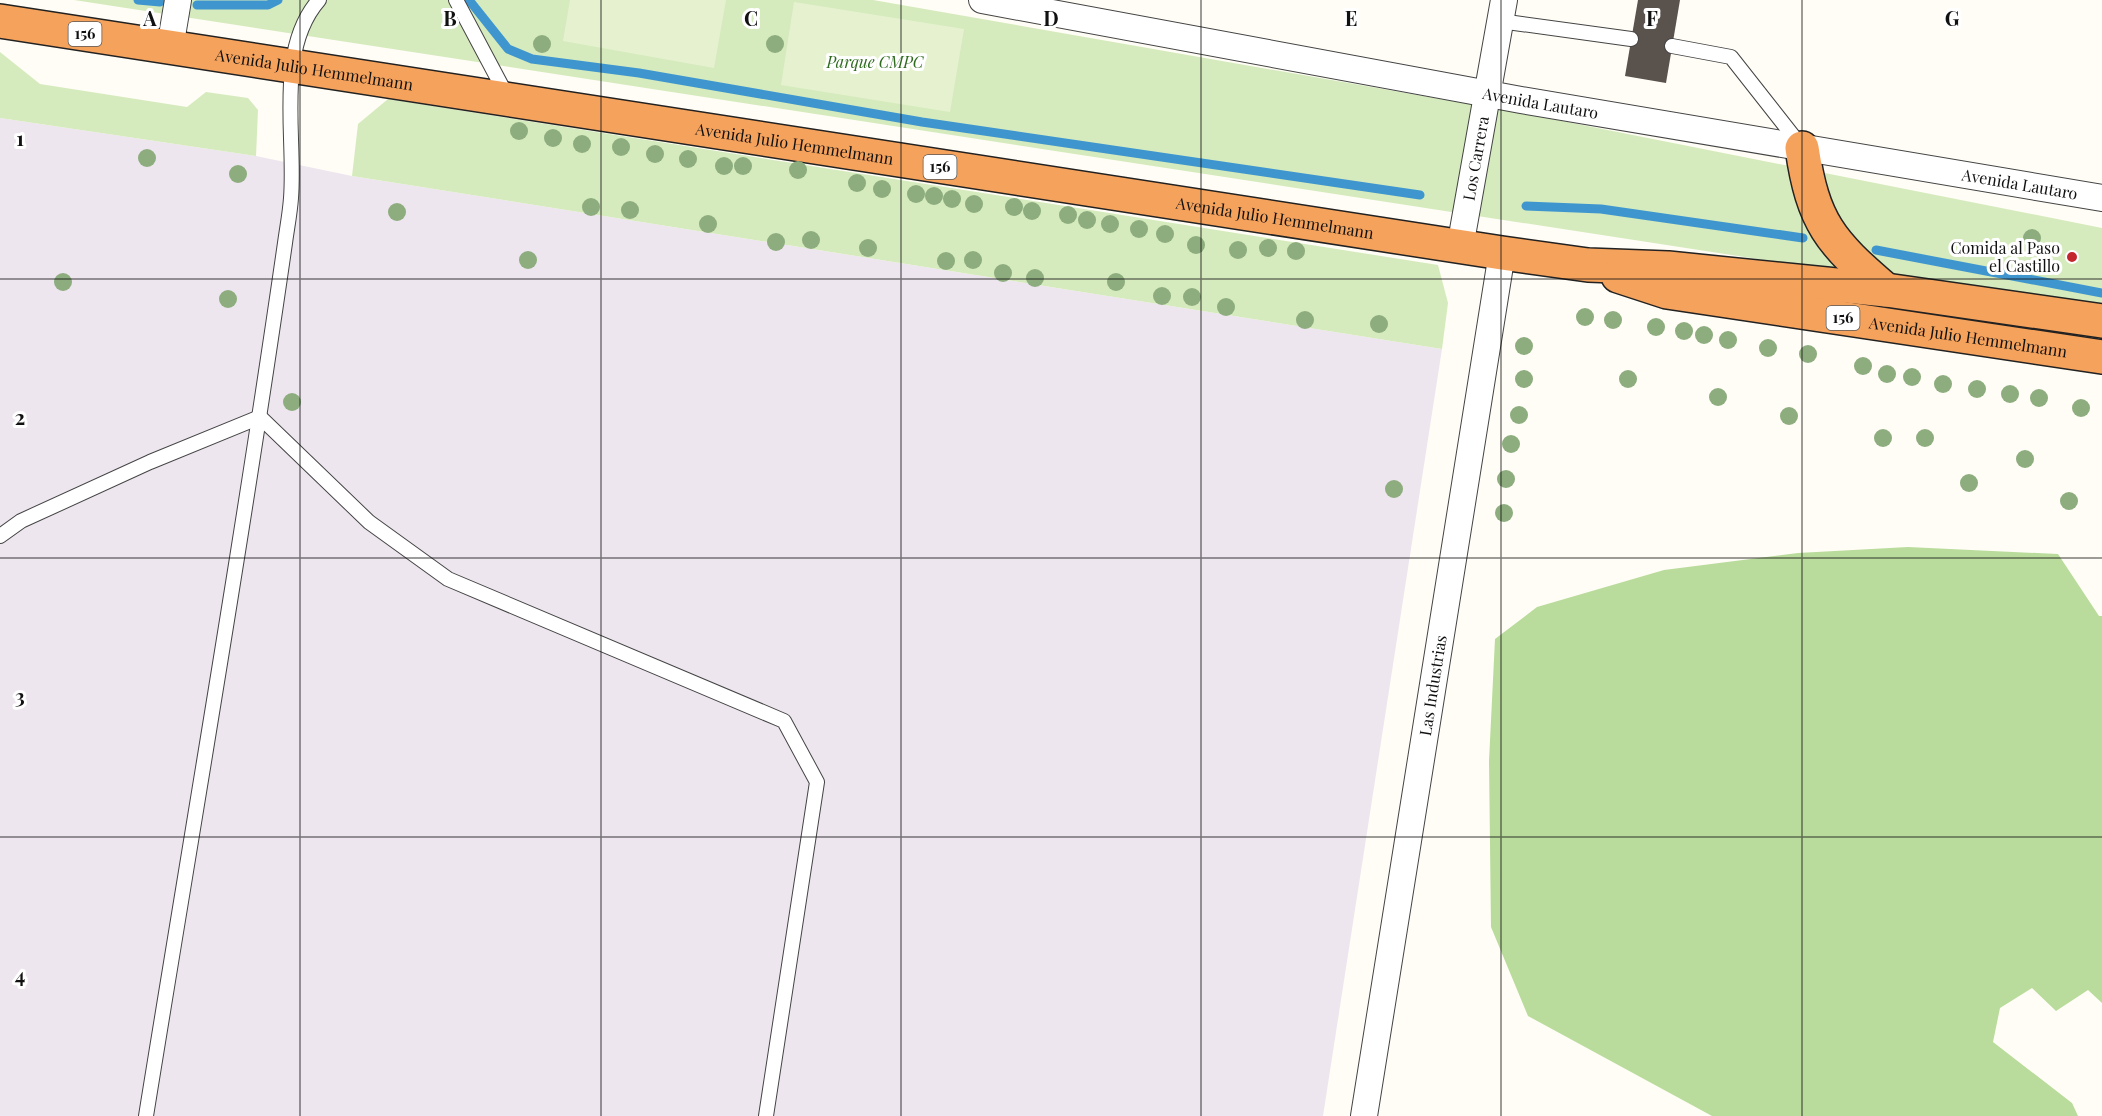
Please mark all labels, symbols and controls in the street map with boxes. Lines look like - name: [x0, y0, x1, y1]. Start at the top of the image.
- text: A: [142, 4, 157, 31]
- text: B: [443, 4, 457, 31]
- text: C: [744, 4, 758, 31]
- text: D: [1043, 4, 1059, 31]
- text: E: [1345, 4, 1357, 31]
- text: F: [1646, 4, 1658, 31]
- text: G: [1945, 4, 1960, 31]
- road number: 156: [68, 22, 101, 46]
- street label: Avenida Julio Hemmelmann: [213, 43, 415, 95]
- park label: Parque CMPC: [826, 51, 925, 72]
- street label: Avenida Lautaro: [1480, 82, 1600, 123]
- street label: Los Carrera: [1457, 114, 1493, 202]
- street label: Avenida Julio Hemmelmann: [693, 117, 895, 169]
- text: 1: [16, 124, 24, 151]
- road number: 156: [924, 155, 956, 179]
- street label: Avenida Lautaro: [1959, 163, 2080, 204]
- street label: Avenida Julio Hemmelmann: [1174, 192, 1376, 243]
- place label: Comida al Paso el Castillo: [1951, 237, 2060, 276]
- marker: Comida al Paso el Castillo: [2065, 250, 2079, 264]
- road number: 156: [1826, 306, 1860, 330]
- street label: Avenida Julio Hemmelmann: [1867, 311, 2069, 362]
- text: 2: [15, 403, 25, 430]
- street label: Las Industrias: [1414, 633, 1451, 737]
- text: 3: [15, 682, 25, 709]
- text: 4: [15, 961, 25, 988]

